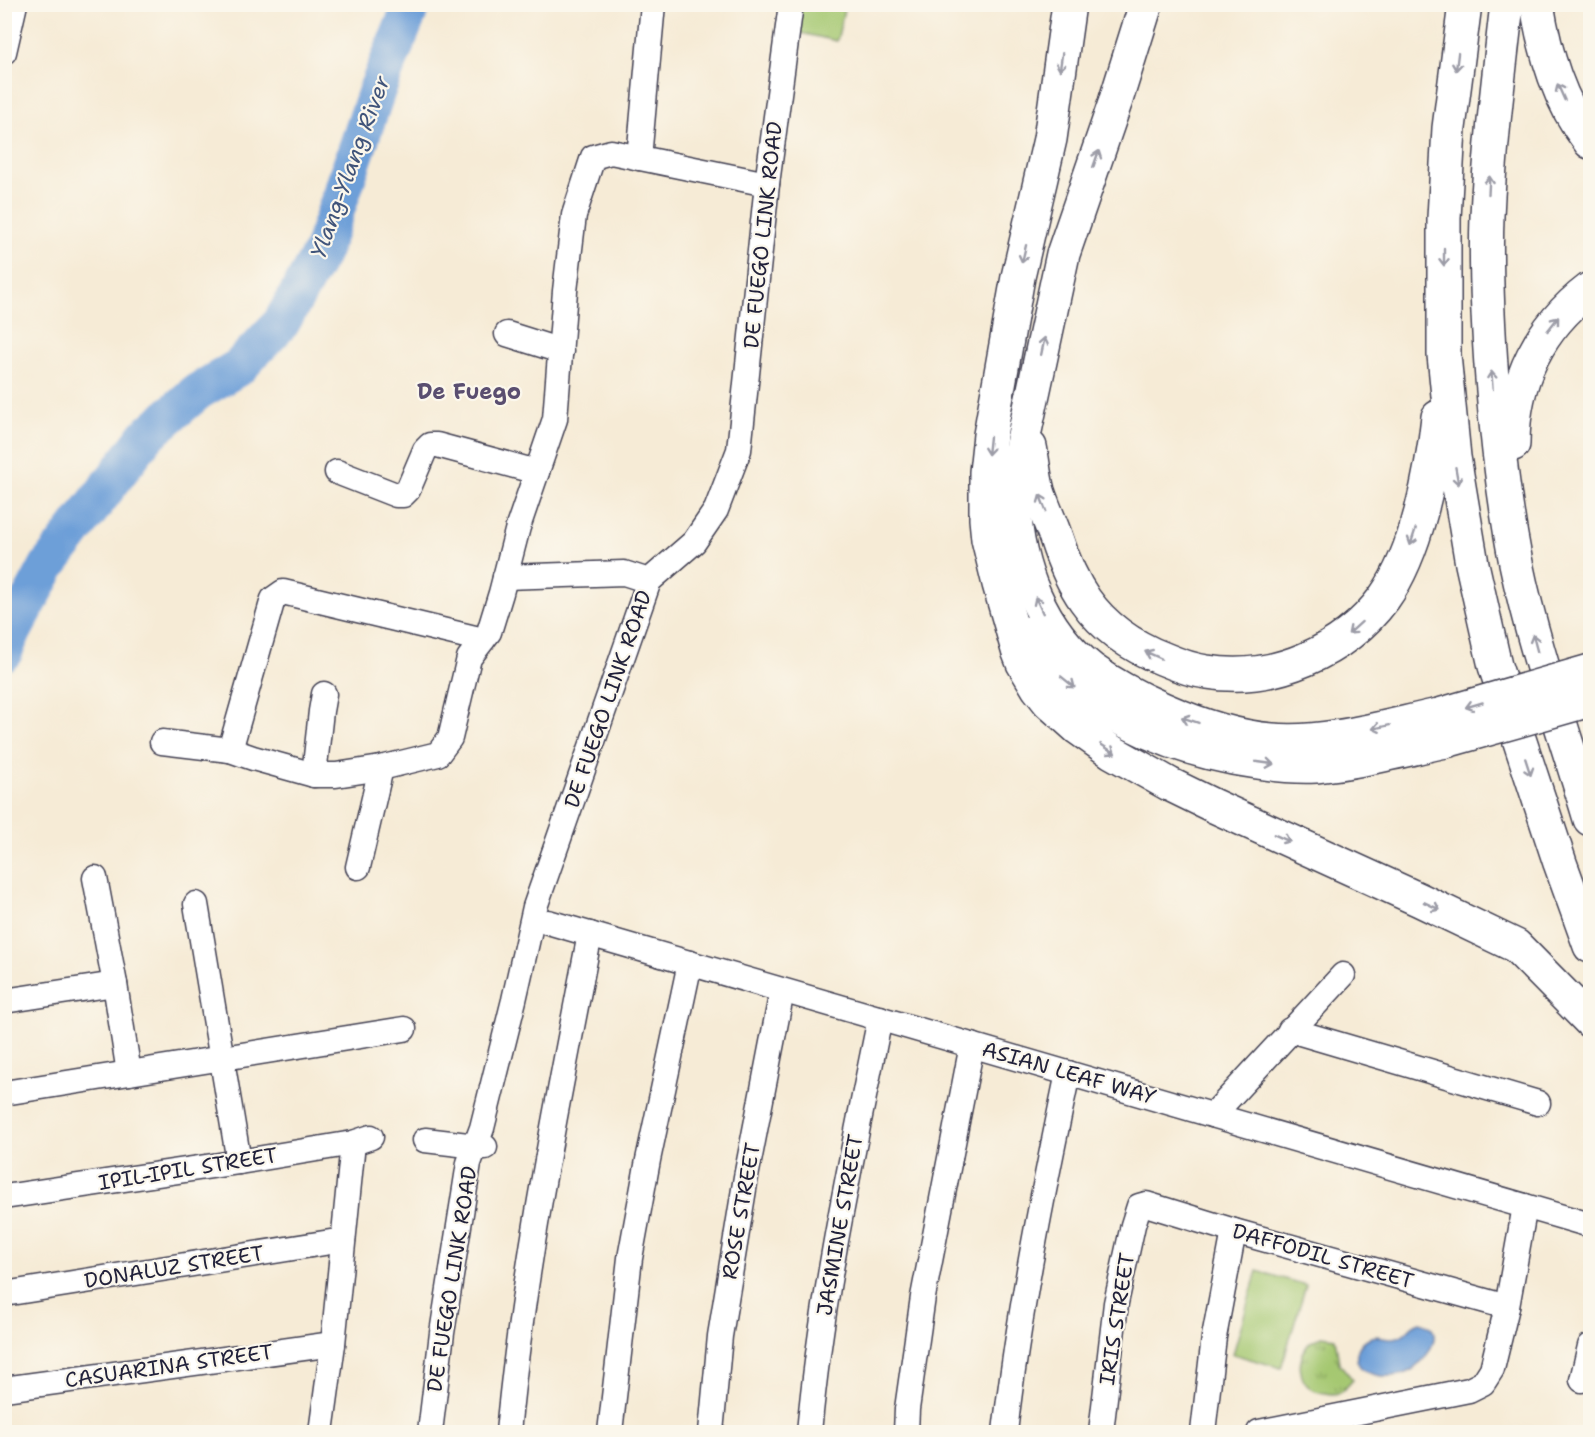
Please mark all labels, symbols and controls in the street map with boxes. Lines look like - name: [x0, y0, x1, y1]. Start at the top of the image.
- one-way arrow: [1055, 52, 1066, 72]
- one-way arrow: [1451, 52, 1462, 72]
- water label: Ylang-Ylang River: [303, 71, 397, 262]
- one-way arrow: [1554, 83, 1566, 101]
- street label: DE FUEGO LINK ROAD: [737, 120, 789, 350]
- one-way arrow: [1091, 150, 1102, 169]
- one-way arrow: [1484, 175, 1495, 195]
- one-way arrow: [1017, 244, 1029, 263]
- one-way arrow: [1438, 246, 1450, 266]
- one-way arrow: [1547, 316, 1560, 332]
- one-way arrow: [1038, 337, 1049, 356]
- one-way arrow: [1486, 370, 1497, 390]
- district label: De Fuego: [417, 377, 521, 406]
- one-way arrow: [983, 435, 994, 455]
- one-way arrow: [1452, 466, 1463, 485]
- one-way arrow: [1036, 494, 1047, 513]
- one-way arrow: [1406, 527, 1417, 545]
- street label: DE FUEGO LINK ROAD: [558, 586, 658, 812]
- one-way arrow: [1033, 596, 1045, 614]
- one-way arrow: [1348, 621, 1363, 635]
- one-way arrow: [1529, 634, 1541, 653]
- one-way arrow: [1145, 648, 1163, 660]
- one-way arrow: [1060, 675, 1075, 689]
- one-way arrow: [1465, 700, 1484, 711]
- one-way arrow: [1181, 714, 1200, 725]
- one-way arrow: [1372, 722, 1392, 733]
- one-way arrow: [1099, 743, 1116, 755]
- one-way arrow: [1524, 757, 1535, 776]
- one-way arrow: [1255, 758, 1274, 769]
- one-way arrow: [1272, 832, 1290, 844]
- one-way arrow: [1423, 900, 1441, 912]
- street label: ASIAN LEAF WAY: [979, 1035, 1159, 1111]
- street label: JASMINE STREET: [810, 1132, 870, 1318]
- street label: ROSE STREET: [715, 1140, 767, 1282]
- street label: IPIL-IPIL STREET: [96, 1141, 280, 1197]
- street label: DE FUEGO LINK ROAD: [420, 1164, 484, 1394]
- street label: DAFFODIL STREET: [1229, 1217, 1417, 1295]
- street label: DONALUZ STREET: [82, 1239, 266, 1295]
- street label: IRIS STREET: [1093, 1251, 1141, 1387]
- street label: CASUARINA STREET: [63, 1338, 275, 1394]

